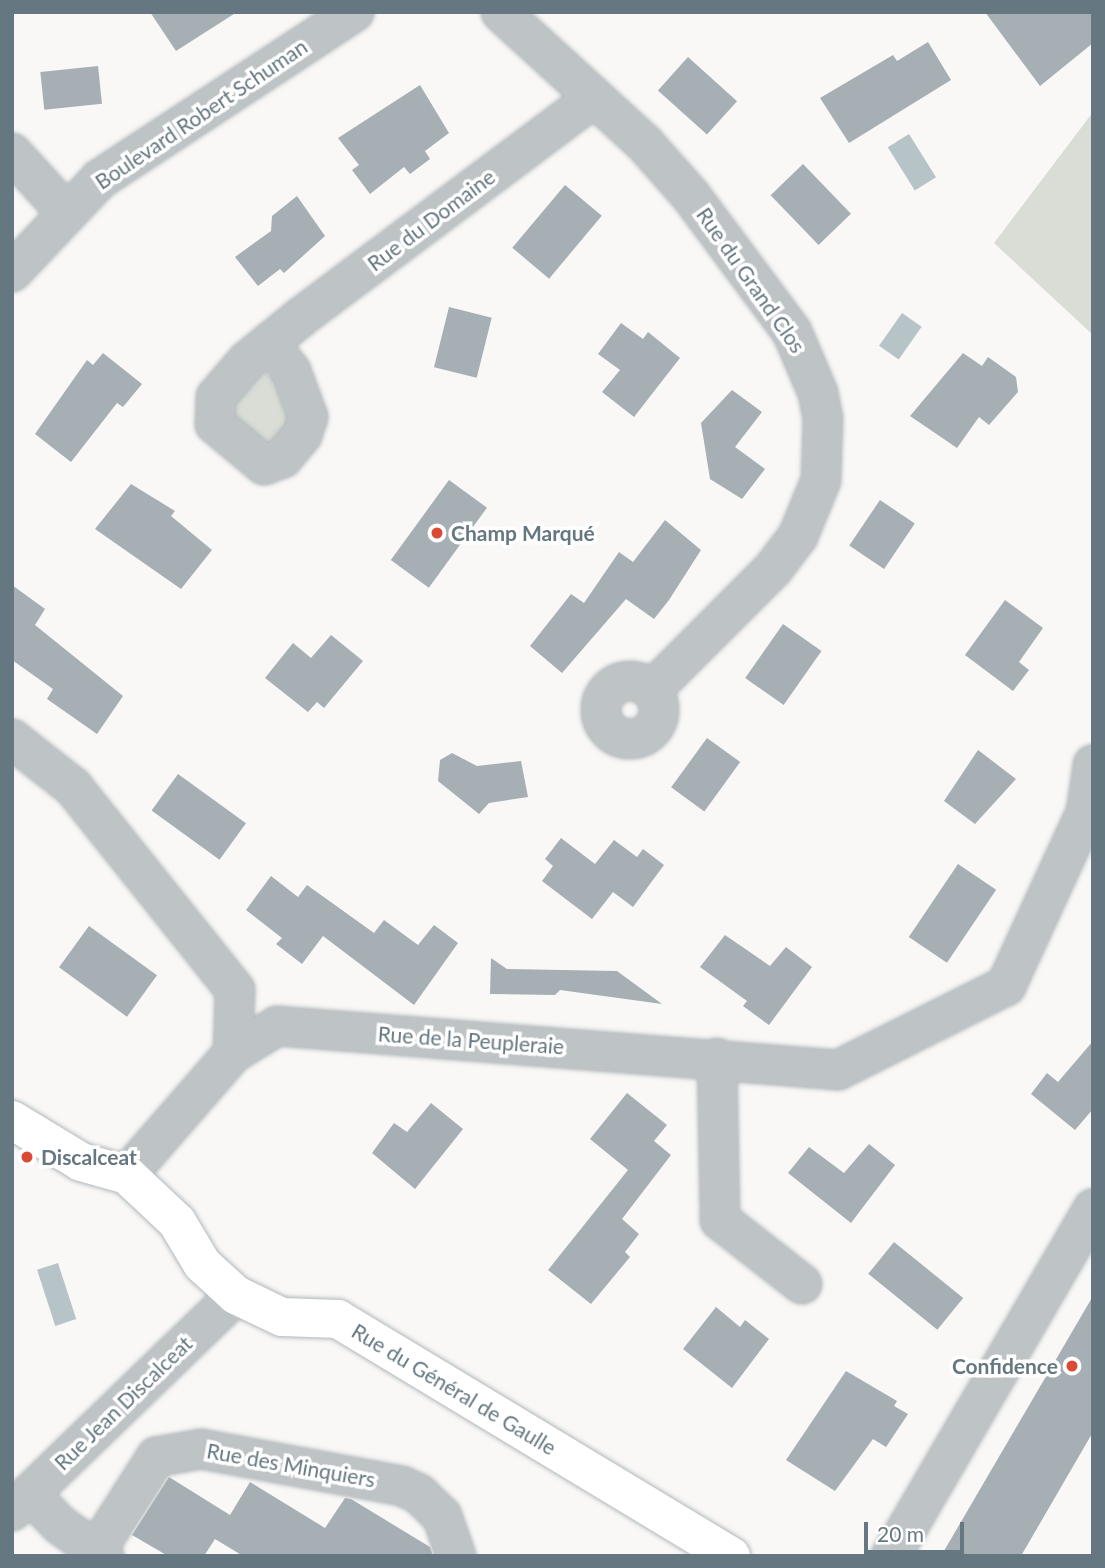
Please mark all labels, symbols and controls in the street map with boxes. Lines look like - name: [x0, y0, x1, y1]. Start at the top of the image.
- street label: Boulevard Robert Schuman: [90, 34, 312, 194]
- street label: Rue du Domaine: [362, 164, 500, 276]
- street label: Rue du Grand Clos: [691, 202, 811, 358]
- place label: Champ Marqué: [451, 520, 595, 546]
- marker: Champ Marqué: [429, 525, 445, 541]
- street label: Rue de la Peupleraie: [377, 1021, 565, 1059]
- place label: Discalceat: [41, 1144, 137, 1170]
- marker: Discalceat: [19, 1149, 35, 1165]
- street label: Rue du Général de Gaulle: [347, 1318, 561, 1460]
- street label: Rue Jean Discalceat: [49, 1331, 197, 1475]
- place label: Confidence: [952, 1353, 1058, 1379]
- marker: Confidence: [1064, 1358, 1080, 1374]
- street label: Rue des Minquiers: [205, 1438, 377, 1492]
- scale bar: [867, 1508, 967, 1552]
- text: 20 m: [877, 1521, 924, 1546]

